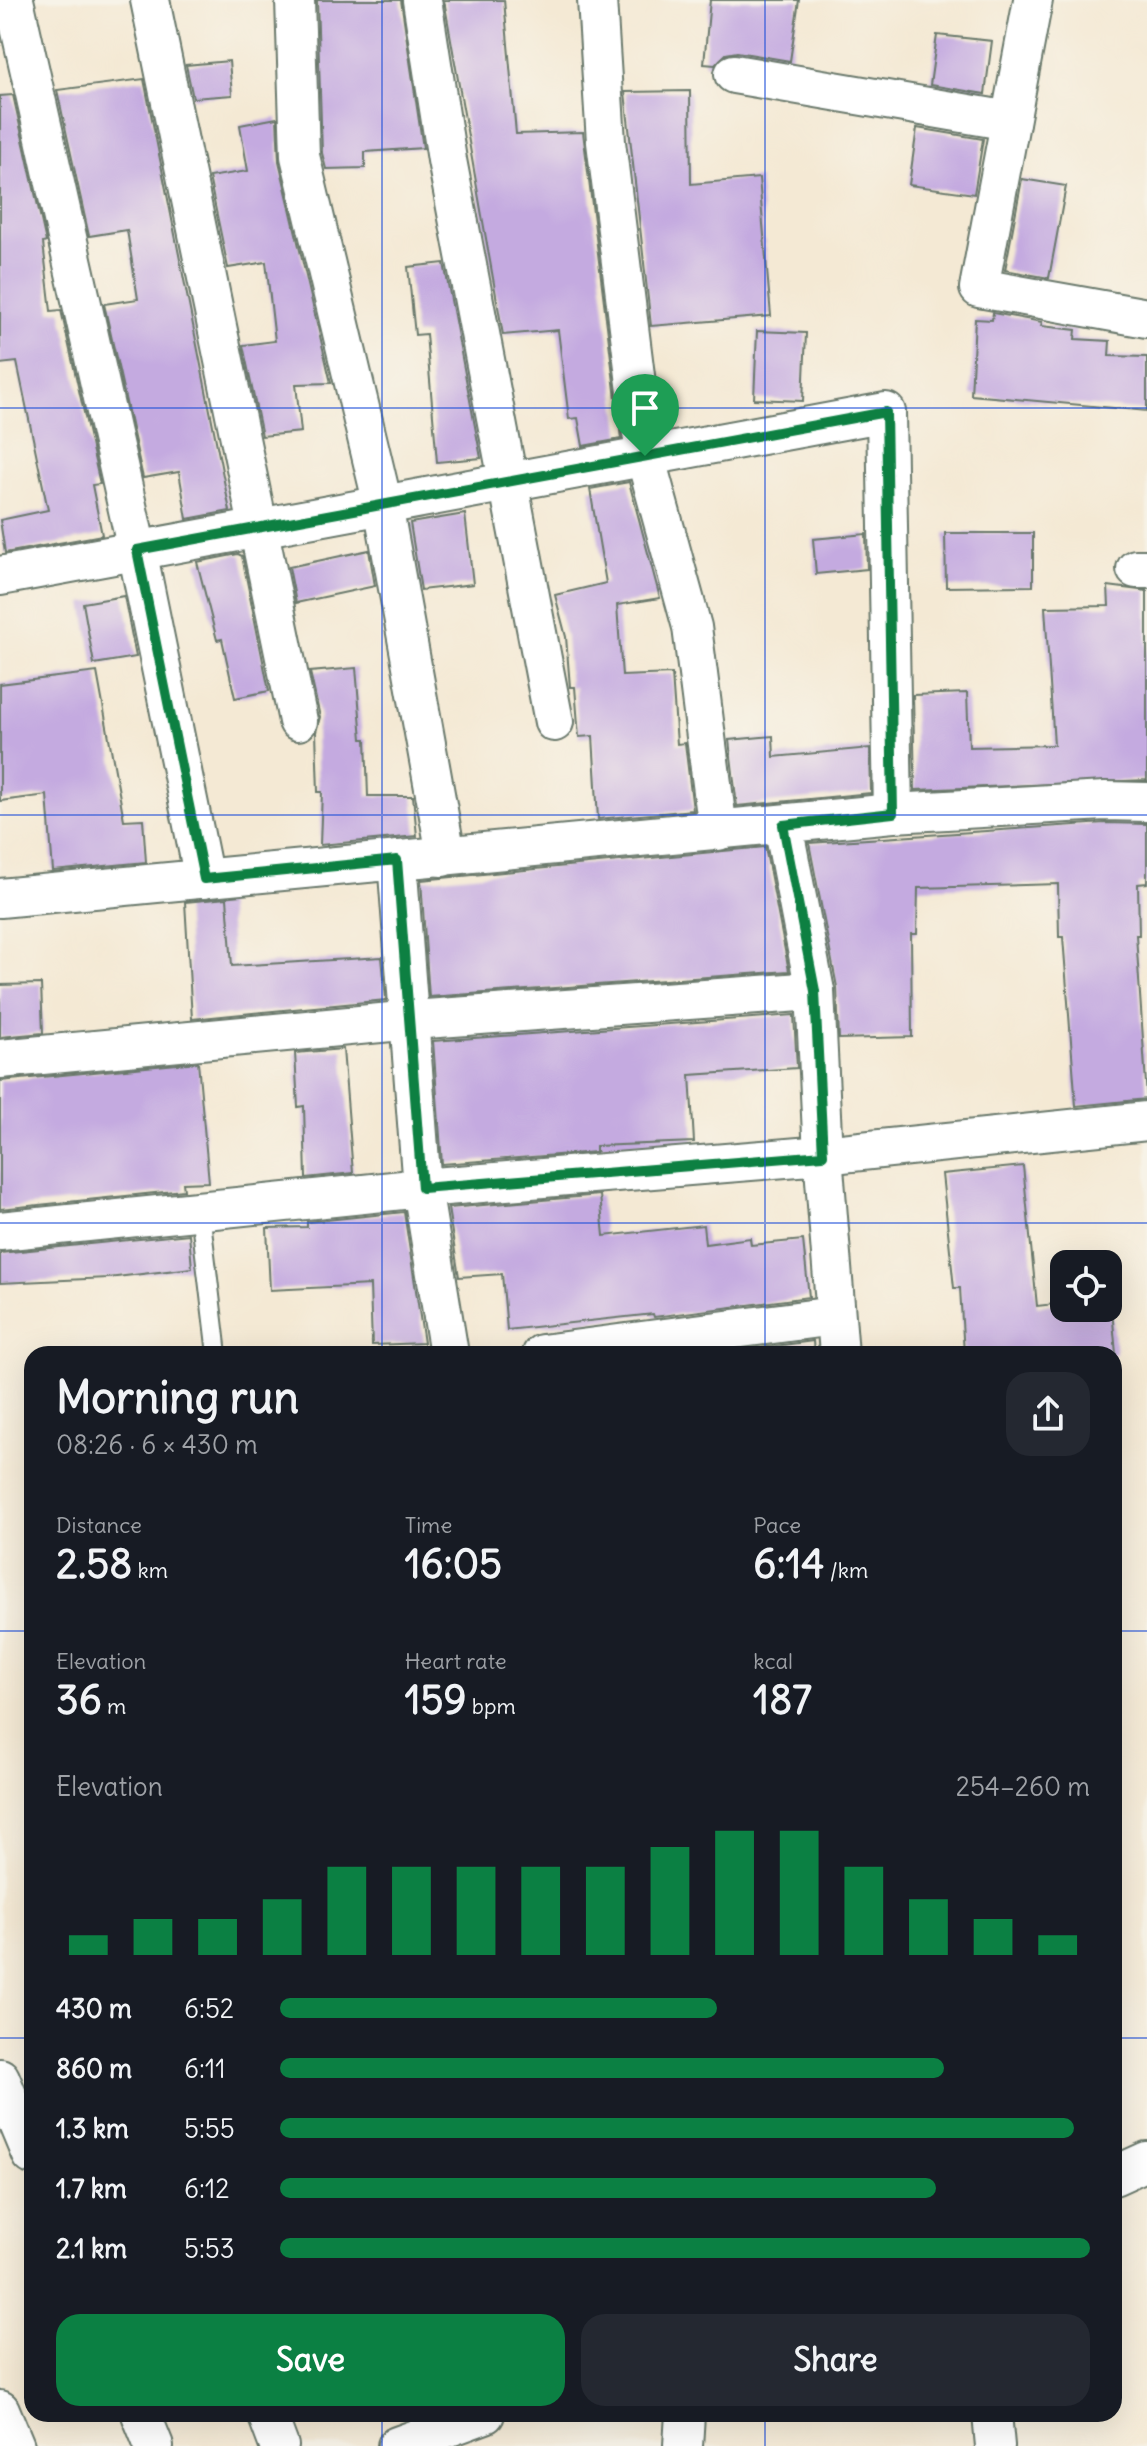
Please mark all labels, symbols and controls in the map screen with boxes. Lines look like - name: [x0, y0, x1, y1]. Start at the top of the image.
- pin: [611, 374, 679, 456]
- icon: arrive: [623, 386, 667, 430]
- map controls: [1050, 1250, 1122, 1322]
- button: locate: [1050, 1250, 1122, 1322]
- text: Morning run: [56, 1370, 299, 1425]
- button: share: [1006, 1372, 1090, 1456]
- text: 08:26 · 6 × 430 m: [56, 1428, 258, 1461]
- text: Distance: [56, 1511, 142, 1539]
- text: Time: [405, 1511, 452, 1539]
- text: Pace: [753, 1511, 801, 1539]
- text: 2.58: [56, 1539, 132, 1589]
- text: 16:05: [405, 1539, 502, 1589]
- text: 6:14: [753, 1539, 824, 1589]
- text: km: [132, 1556, 168, 1584]
- text: /km: [824, 1556, 868, 1584]
- text: Elevation: [56, 1647, 146, 1675]
- text: Heart rate: [405, 1647, 507, 1675]
- text: kcal: [753, 1647, 793, 1675]
- text: 36: [56, 1675, 102, 1725]
- text: 159: [405, 1675, 467, 1725]
- text: 187: [753, 1675, 812, 1725]
- text: m: [102, 1692, 126, 1720]
- text: bpm: [467, 1692, 516, 1720]
- text: Elevation: [56, 1770, 163, 1803]
- text: 254–260 m: [956, 1770, 1090, 1803]
- text: 430 m: [56, 1992, 132, 2025]
- text: 6:52: [184, 1992, 234, 2025]
- text: 860 m: [56, 2052, 132, 2085]
- text: 6:11: [184, 2052, 226, 2085]
- text: 1.3 km: [56, 2112, 129, 2145]
- text: 5:55: [184, 2112, 235, 2145]
- text: 1.7 km: [56, 2172, 127, 2205]
- text: 6:12: [184, 2172, 229, 2205]
- text: 2.1 km: [56, 2232, 127, 2265]
- text: 5:53: [184, 2232, 235, 2265]
- button: Save: [56, 2314, 565, 2406]
- button: Share: [581, 2314, 1090, 2406]

